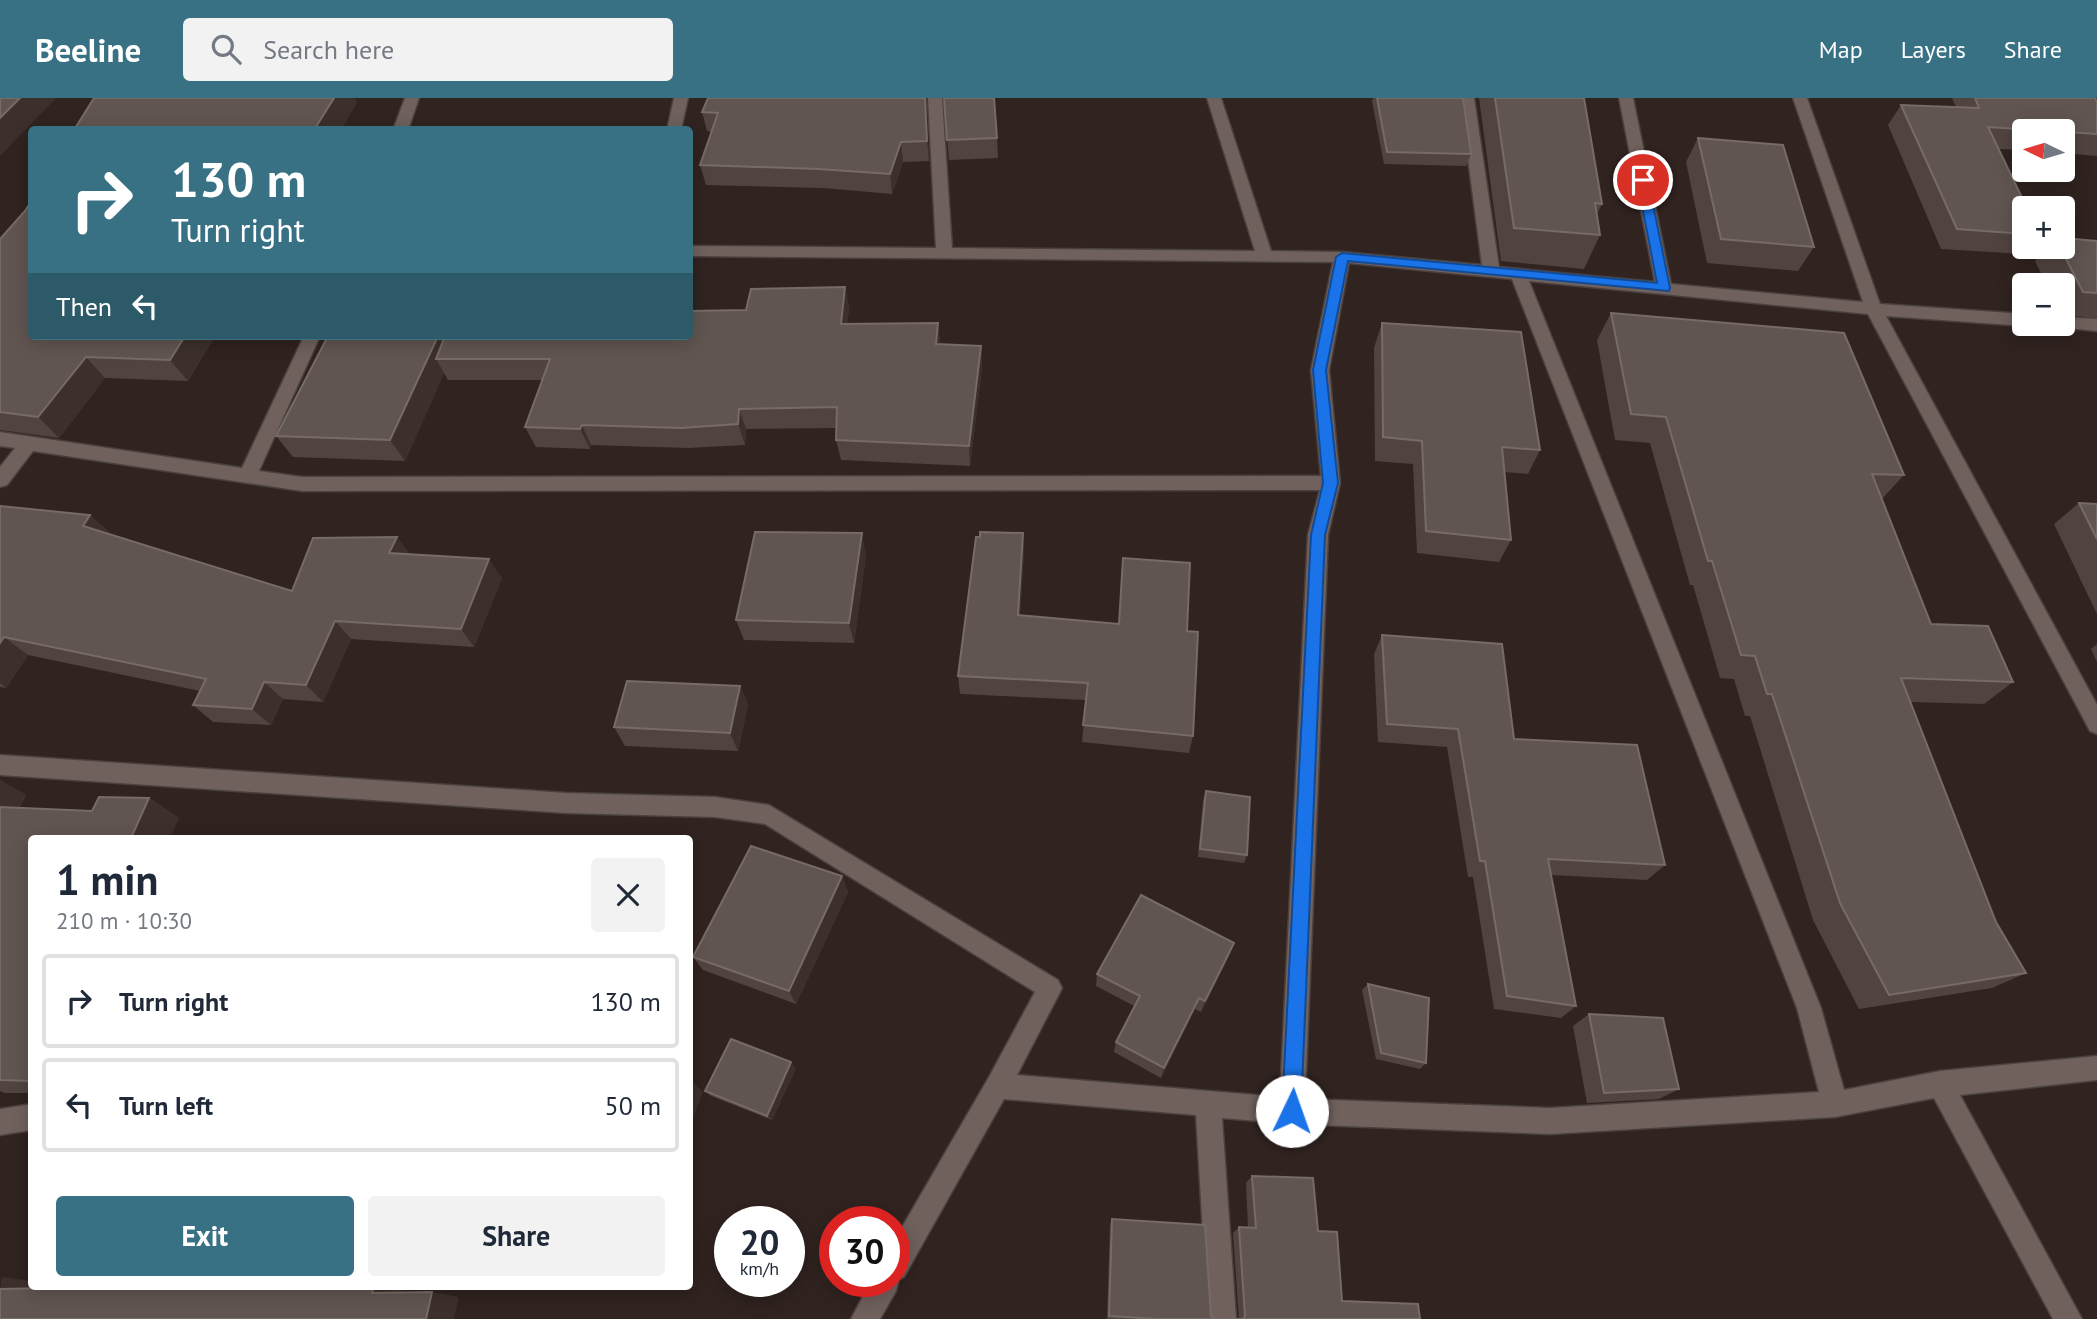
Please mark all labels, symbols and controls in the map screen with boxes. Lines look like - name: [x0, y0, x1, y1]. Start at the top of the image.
- search box: [183, 18, 673, 81]
- text: Beeline: [35, 28, 141, 71]
- icon: search: [207, 30, 245, 68]
- text: Search here: [263, 33, 394, 66]
- text: Map: [1819, 34, 1863, 65]
- text: Layers: [1901, 34, 1966, 65]
- text: Share: [2004, 34, 2062, 65]
- north arrow: [2012, 119, 2076, 182]
- map controls: [2012, 119, 2075, 336]
- text: 130 m: [171, 147, 306, 211]
- pin: [1613, 150, 1673, 210]
- icon: right: [56, 154, 147, 245]
- icon: arrive: [1624, 161, 1662, 199]
- button: +: [2012, 196, 2075, 259]
- text: Turn right: [171, 209, 305, 251]
- button: −: [2012, 273, 2075, 336]
- icon: left: [126, 287, 164, 325]
- text: Then: [56, 290, 112, 323]
- text: 1 min: [56, 852, 158, 907]
- button: close: [591, 858, 665, 932]
- text: 210 m · 10:30: [56, 906, 192, 935]
- icon: right: [60, 982, 98, 1020]
- text: Turn right: [119, 985, 228, 1018]
- text: 130 m: [590, 985, 661, 1018]
- position arrow: [1255, 1074, 1329, 1148]
- icon: left: [60, 1086, 98, 1124]
- text: Turn left: [119, 1089, 213, 1122]
- text: 50 m: [605, 1089, 661, 1122]
- button: Exit: [56, 1196, 354, 1276]
- button: Share: [368, 1196, 665, 1276]
- speed limit sign: 30: [819, 1206, 910, 1297]
- text: 20: [740, 1219, 779, 1265]
- text: km/h: [740, 1257, 779, 1280]

